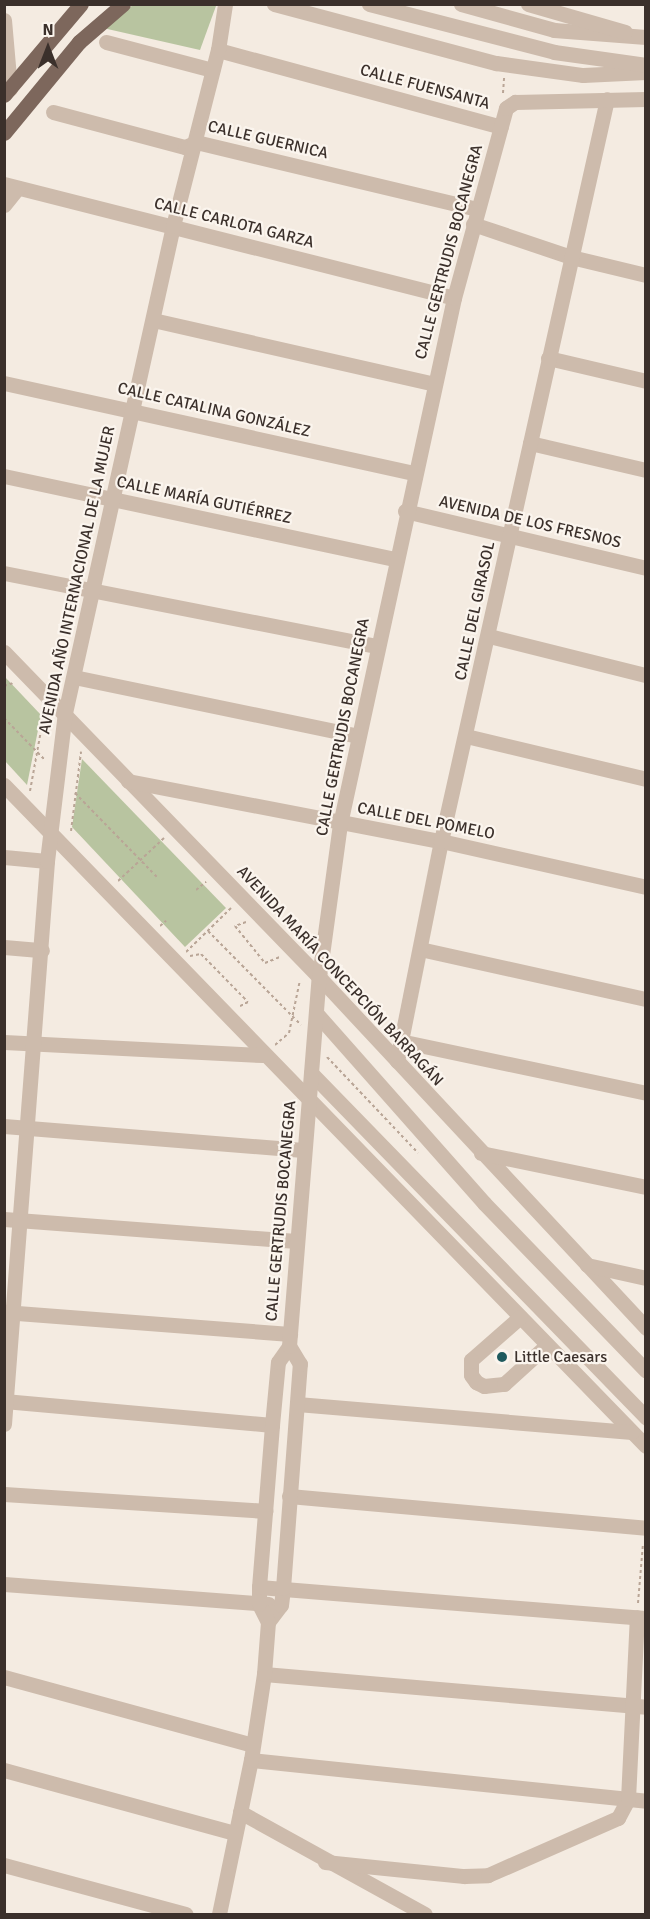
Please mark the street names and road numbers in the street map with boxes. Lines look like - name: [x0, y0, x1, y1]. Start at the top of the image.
- street label: CALLE FUENSANTA: [358, 60, 492, 114]
- street label: CALLE GUERNICA: [206, 117, 330, 163]
- street label: CALLE GERTRUDIS BOCANEGRA: [411, 142, 487, 362]
- street label: CALLE CARLOTA GARZA: [152, 194, 316, 252]
- street label: CALLE CATALINA GONZÁLEZ: [116, 378, 312, 442]
- street label: AVENIDA AÑO INTERNACIONAL DE LA MUJER: [35, 424, 119, 736]
- street label: CALLE MARÍA GUTIÉRREZ: [115, 472, 293, 528]
- street label: AVENIDA DE LOS FRESNOS: [437, 492, 623, 552]
- street label: CALLE DEL GIRASOL: [451, 540, 499, 682]
- street label: CALLE GERTRUDIS BOCANEGRA: [312, 616, 374, 838]
- street label: CALLE DEL POMELO: [356, 798, 496, 844]
- street label: AVENIDA MARÍA CONCEPCIÓN BARRAGÁN: [233, 862, 447, 1090]
- street label: CALLE GERTRUDIS BOCANEGRA: [262, 1100, 300, 1322]

